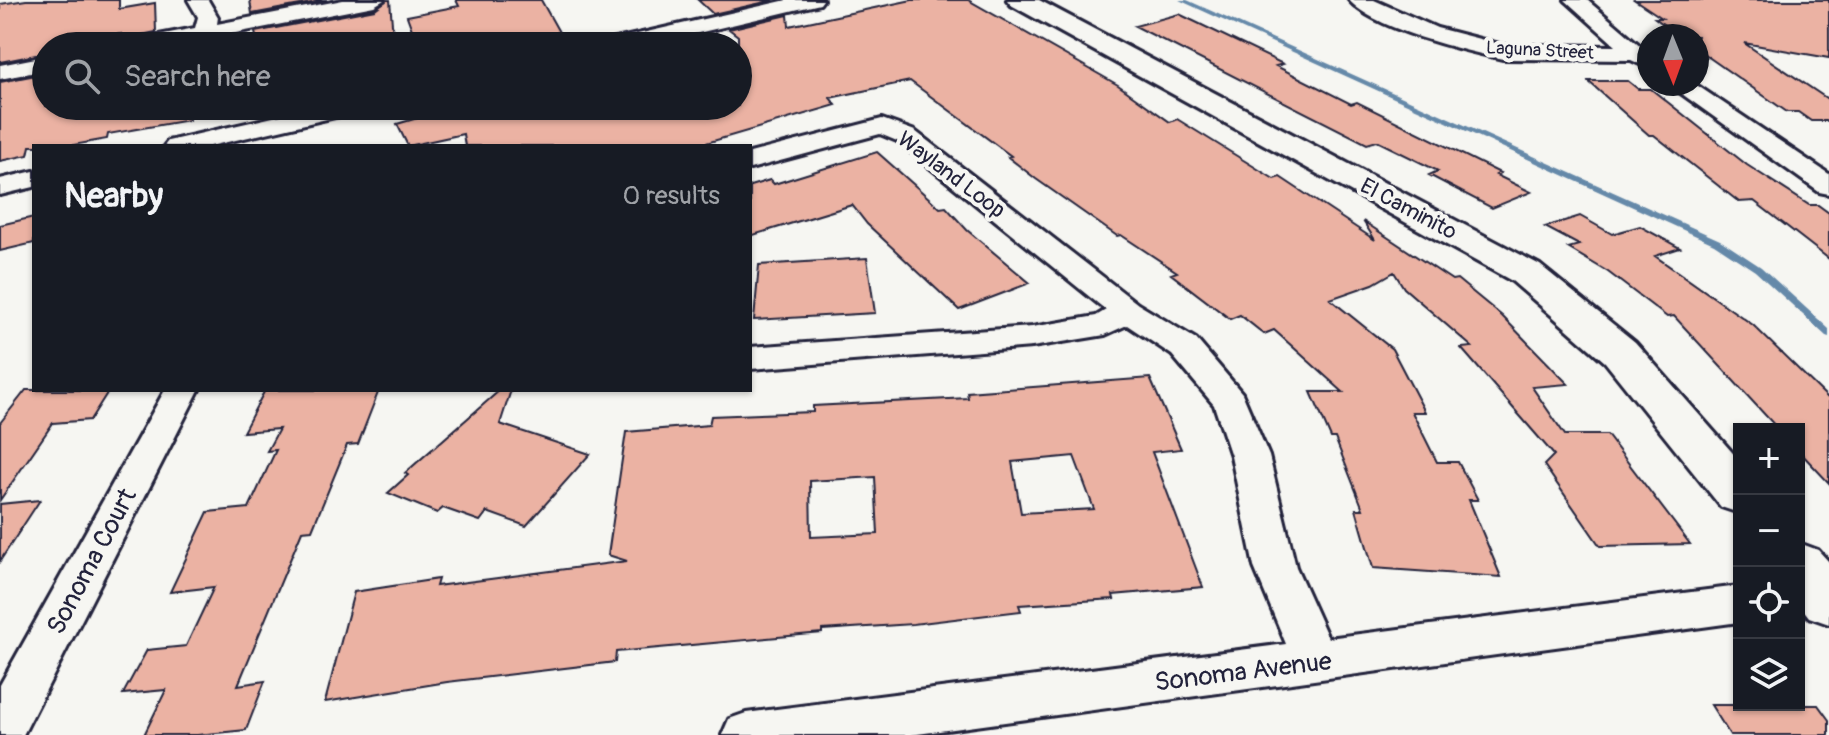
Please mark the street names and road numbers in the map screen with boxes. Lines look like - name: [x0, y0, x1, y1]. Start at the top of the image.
- street label: Laguna Street: [1485, 36, 1595, 65]
- street label: Wayland Loop: [892, 125, 1011, 224]
- street label: El Caminito: [1355, 172, 1462, 246]
- street label: Sonoma Court: [40, 482, 144, 640]
- street label: Sonoma Avenue: [1153, 645, 1334, 699]

